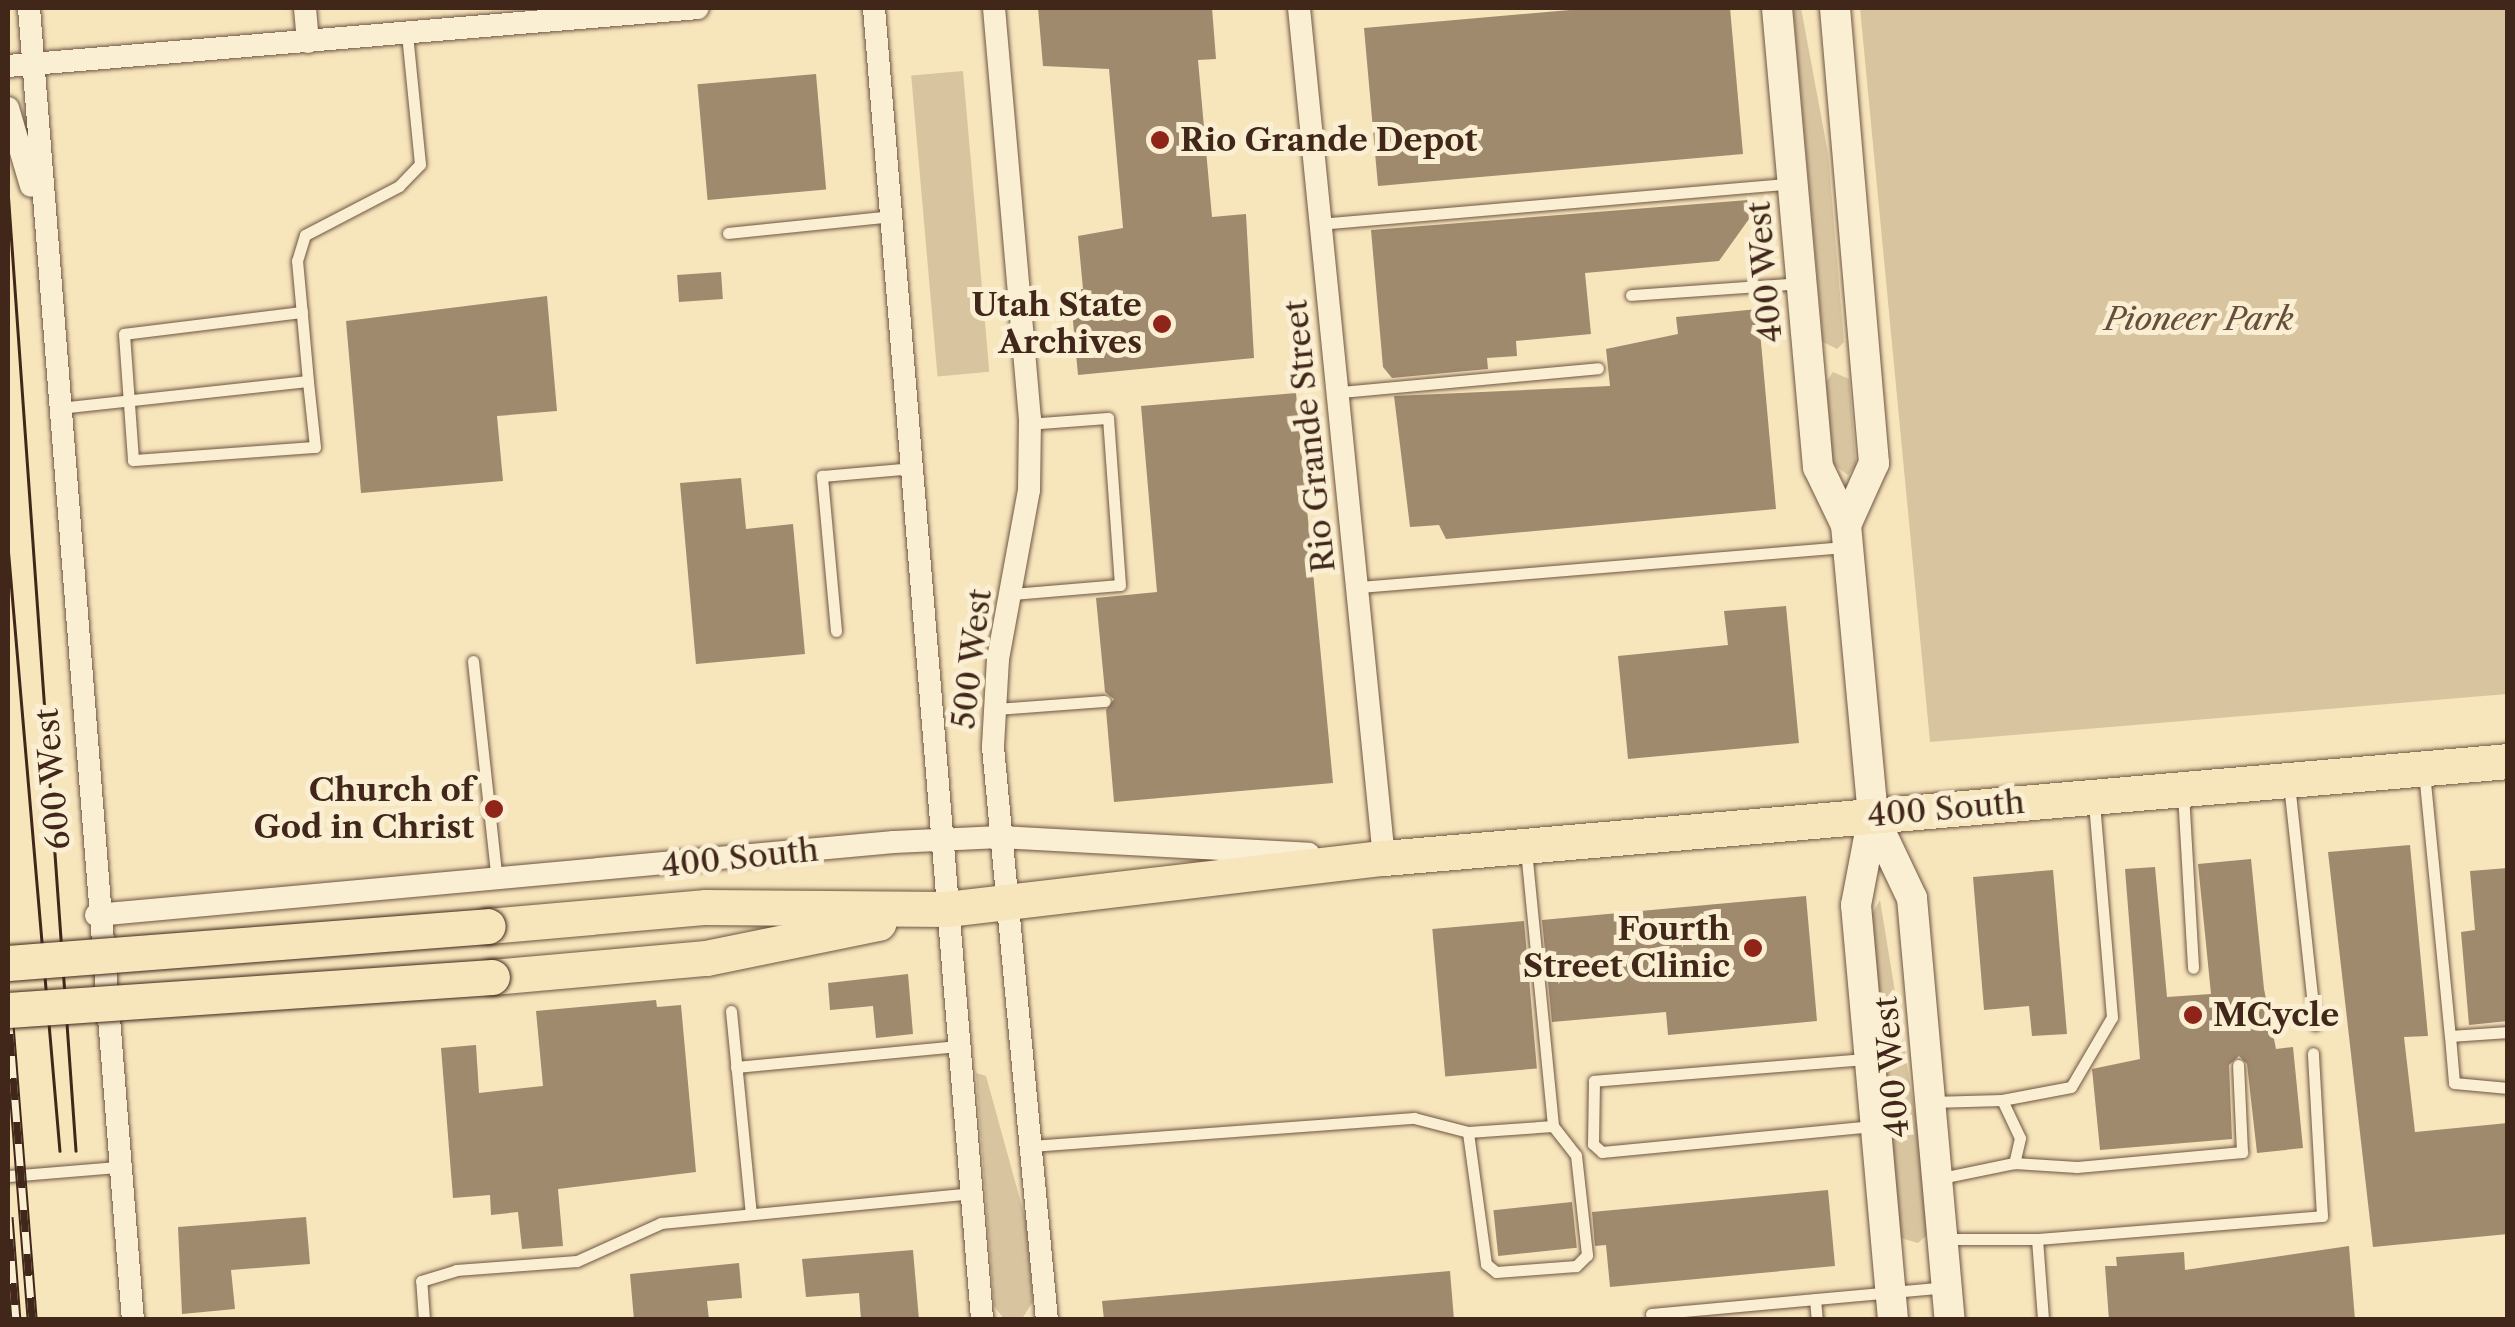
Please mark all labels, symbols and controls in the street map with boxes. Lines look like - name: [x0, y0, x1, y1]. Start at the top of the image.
- place label: Rio Grande Depot: [1180, 121, 1477, 159]
- marker: Rio Grande Depot: [1149, 129, 1171, 151]
- street label: 400 West: [1740, 199, 1790, 345]
- place label: Utah State Archives: [972, 287, 1142, 362]
- street label: Rio Grande Street: [1277, 298, 1343, 574]
- park label: Pioneer Park: [2104, 300, 2294, 338]
- marker: Utah State Archives: [1151, 313, 1173, 335]
- street label: 500 West: [944, 586, 1000, 732]
- street label: 600 West: [28, 706, 78, 852]
- place label: Church of God in Christ: [254, 772, 474, 847]
- street label: 400 South: [1866, 783, 2026, 835]
- marker: Church of God in Christ: [483, 798, 505, 820]
- street label: 400 South: [660, 831, 820, 885]
- place label: Fourth Street Clinic: [1523, 911, 1730, 986]
- marker: Fourth Street Clinic: [1740, 935, 1766, 961]
- street label: 400 West: [1867, 994, 1917, 1140]
- place label: MCycle: [2213, 996, 2339, 1034]
- marker: MCycle: [2182, 1004, 2204, 1026]

